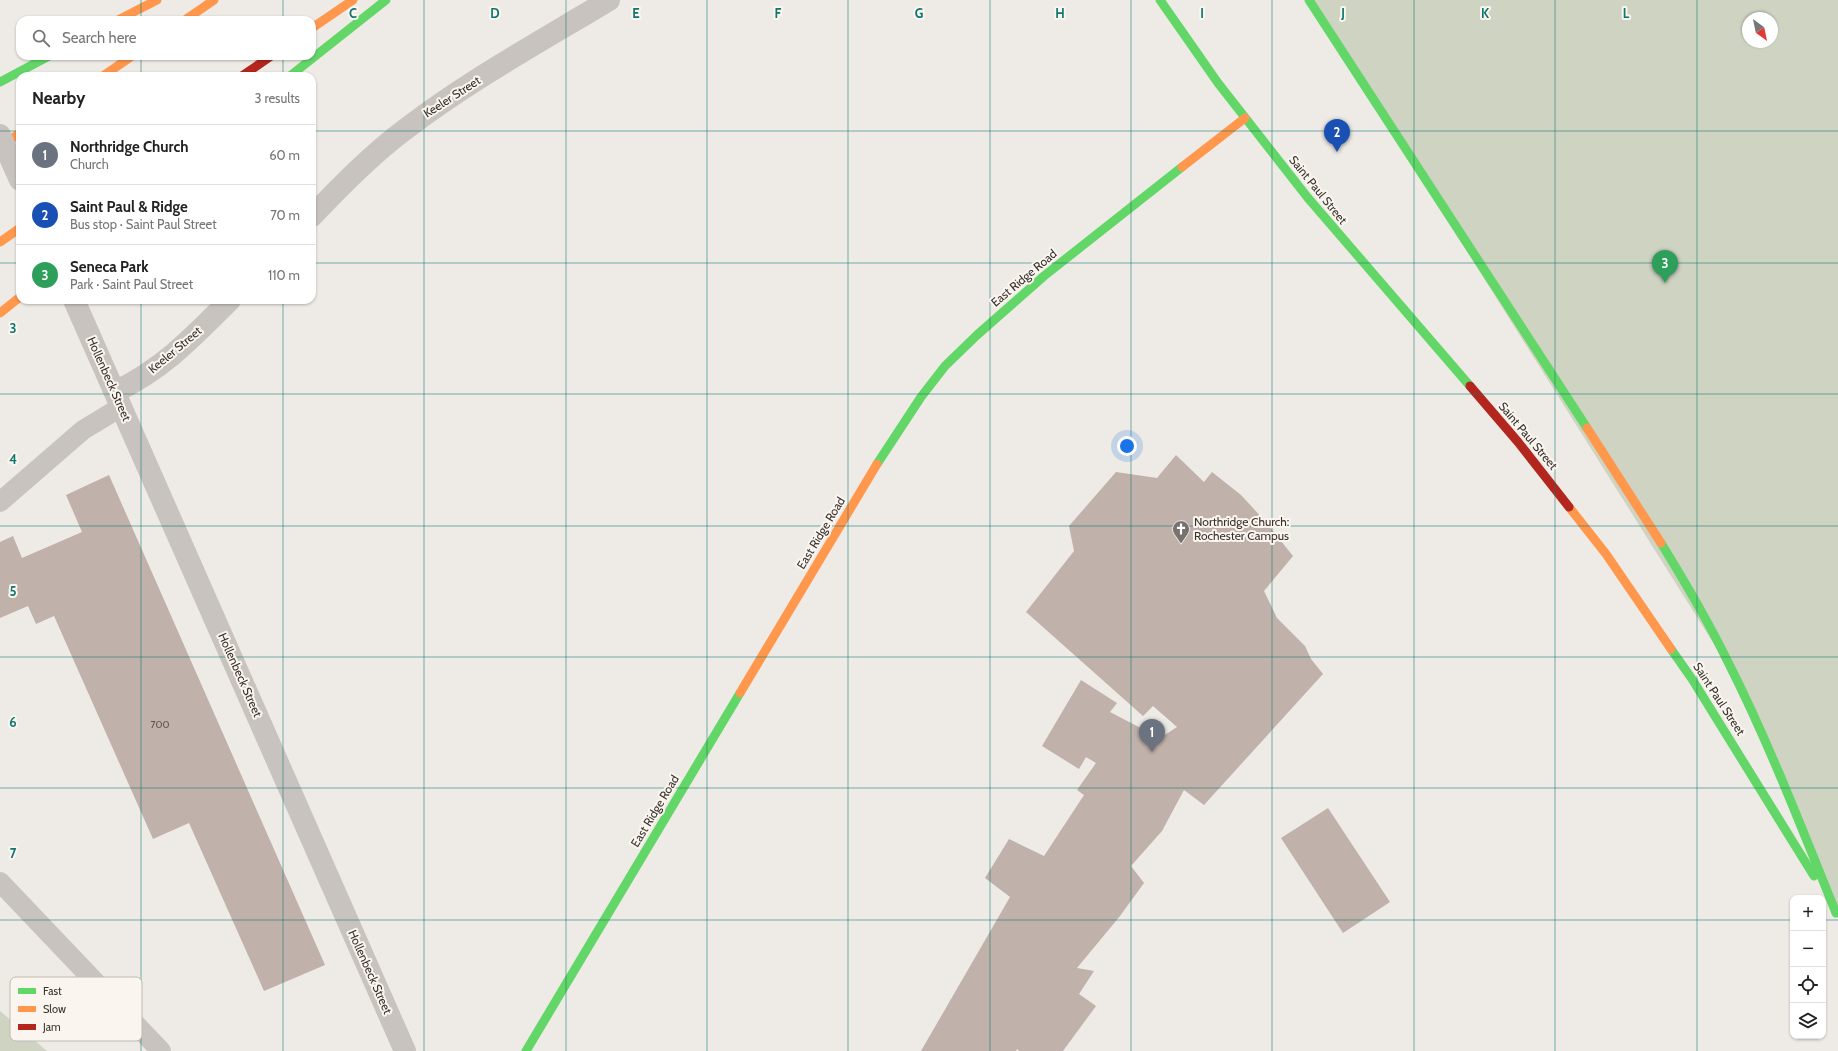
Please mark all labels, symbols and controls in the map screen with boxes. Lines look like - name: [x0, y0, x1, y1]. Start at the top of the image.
- text: C: [349, 5, 357, 21]
- text: D: [490, 5, 500, 21]
- text: E: [632, 5, 640, 21]
- text: F: [775, 5, 782, 21]
- text: G: [915, 5, 924, 21]
- text: H: [1055, 5, 1065, 21]
- text: I: [1200, 5, 1204, 21]
- text: J: [1340, 5, 1345, 21]
- text: K: [1481, 5, 1490, 21]
- text: L: [1623, 5, 1630, 21]
- north arrow: [1742, 12, 1778, 48]
- search box: [16, 16, 316, 60]
- icon: search: [30, 27, 52, 49]
- text: Search here: [62, 29, 137, 47]
- street label: Keeler Street: [420, 73, 483, 121]
- text: Nearby: [32, 88, 85, 108]
- text: 3 results: [254, 90, 300, 106]
- pin: 2: [1324, 119, 1350, 152]
- text: Northridge Church: [70, 138, 189, 156]
- text: 1: [43, 147, 47, 163]
- text: 60 m: [269, 147, 300, 163]
- street label: Saint Paul Street: [1286, 152, 1351, 227]
- text: Church: [70, 156, 109, 172]
- text: Saint Paul & Ridge: [70, 198, 188, 216]
- text: 2: [42, 207, 48, 223]
- text: 70 m: [270, 207, 300, 223]
- text: Bus stop · Saint Paul Street: [70, 216, 217, 232]
- street label: East Ridge Road: [988, 246, 1060, 310]
- pin: 3: [1652, 250, 1678, 283]
- text: Seneca Park: [70, 258, 149, 276]
- text: 3: [41, 267, 49, 283]
- text: 110 m: [268, 267, 300, 283]
- text: Park · Saint Paul Street: [70, 276, 193, 292]
- text: 3: [9, 320, 17, 336]
- street label: Keeler Street: [145, 323, 204, 376]
- street label: Hollenbeck Street: [84, 334, 135, 423]
- street label: Saint Paul Street: [1496, 399, 1561, 473]
- your location: [1117, 436, 1137, 456]
- text: 4: [9, 451, 17, 467]
- street label: East Ridge Road: [793, 494, 848, 571]
- place label: Northridge Church: Rochester Campus: [1194, 514, 1289, 543]
- church icon: Northridge Church: Rochester Campus: [1171, 519, 1191, 544]
- text: 5: [10, 583, 17, 599]
- street label: Hollenbeck Street: [215, 630, 266, 719]
- street label: Saint Paul Street: [1690, 660, 1749, 738]
- text: 6: [9, 714, 17, 730]
- house number: 700: [151, 718, 169, 731]
- pin: 1: [1139, 719, 1165, 752]
- street label: East Ridge Road: [627, 772, 682, 849]
- text: 7: [10, 845, 17, 861]
- map controls: [1790, 895, 1826, 1039]
- button: +: [1790, 895, 1826, 931]
- street label: Hollenbeck Street: [345, 927, 396, 1016]
- button: −: [1790, 931, 1826, 967]
- button: locate: [1790, 967, 1826, 1003]
- legend: [10, 977, 142, 1041]
- text: Fast: [43, 984, 62, 998]
- text: Slow: [43, 1002, 66, 1016]
- button: layers: [1790, 1003, 1826, 1039]
- text: Jam: [42, 1020, 61, 1034]

